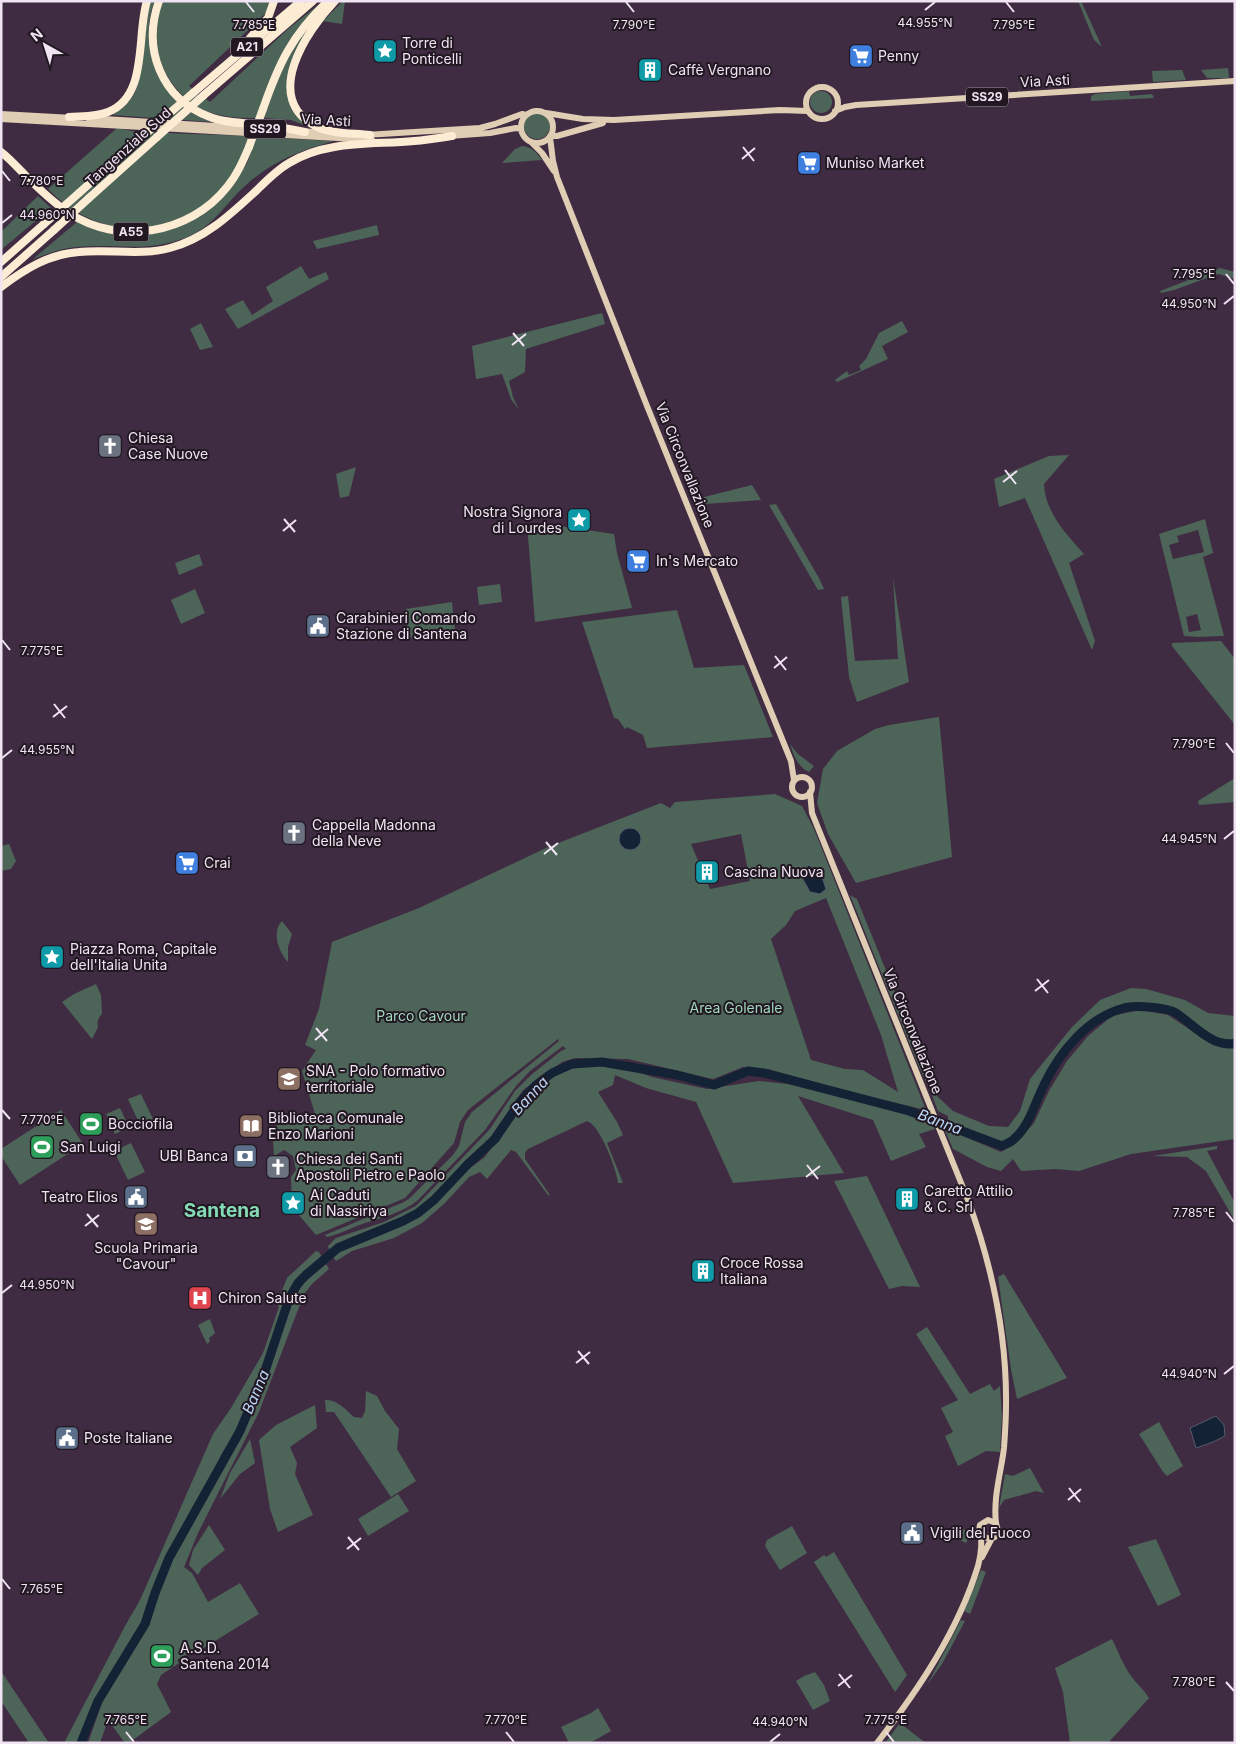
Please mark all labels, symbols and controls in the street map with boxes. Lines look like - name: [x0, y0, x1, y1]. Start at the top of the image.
- text: 44.955°N: [897, 15, 953, 30]
- text: 7.785°E: [233, 17, 275, 32]
- text: 7.790°E: [613, 17, 655, 32]
- text: 7.795°E: [993, 17, 1035, 32]
- north arrow: [20, 20, 70, 70]
- text: N: [27, 25, 46, 44]
- place label: Torre di Ponticelli: [402, 34, 462, 67]
- road number: A21: [231, 38, 263, 56]
- place icon: Torre di Ponticelli: [372, 38, 398, 64]
- supermarket icon: Penny: [848, 43, 874, 69]
- place label: Penny: [878, 47, 919, 64]
- building icon: Caffè Vergnano: [637, 57, 663, 83]
- place label: Caffè Vergnano: [668, 61, 771, 78]
- street label: Via Asti: [1020, 71, 1070, 90]
- road number: SS29: [966, 88, 1008, 106]
- street label: Tangenziale Sud: [81, 104, 174, 190]
- street label: Via Asti: [301, 110, 351, 129]
- road number: SS29: [244, 120, 286, 138]
- supermarket icon: Muniso Market: [796, 150, 822, 176]
- place label: Muniso Market: [826, 154, 925, 171]
- text: 7.780°E: [21, 173, 63, 188]
- text: 44.960°N: [19, 207, 75, 222]
- road number: A55: [114, 222, 148, 242]
- text: 7.795°E: [1173, 266, 1215, 281]
- text: 44.950°N: [1161, 296, 1217, 311]
- street label: Via Circonvallazione: [652, 399, 718, 530]
- place label: Chiesa Case Nuove: [128, 429, 208, 462]
- church icon: Chiesa Case Nuove: [97, 433, 123, 459]
- place label: Nostra Signora di Lourdes: [463, 503, 562, 536]
- place icon: Nostra Signora di Lourdes: [566, 507, 592, 533]
- supermarket icon: In's Mercato: [625, 548, 651, 574]
- place label: In's Mercato: [656, 552, 738, 569]
- place label: Carabinieri Comando Stazione di Santena: [336, 609, 476, 642]
- public building icon: Carabinieri Comando Stazione di Santena: [305, 613, 331, 639]
- text: 7.775°E: [21, 643, 63, 658]
- text: 7.790°E: [1173, 736, 1215, 751]
- text: 44.955°N: [19, 742, 75, 757]
- place label: Cappella Madonna della Neve: [312, 816, 436, 849]
- church icon: Cappella Madonna della Neve: [281, 820, 307, 846]
- text: 44.945°N: [1161, 831, 1217, 846]
- supermarket icon: Crai: [174, 850, 200, 876]
- place label: Crai: [204, 854, 231, 871]
- building icon: Cascina Nuova: [694, 859, 720, 885]
- place label: Cascina Nuova: [724, 863, 824, 880]
- place label: Piazza Roma, Capitale dell'Italia Unita: [70, 940, 217, 973]
- place icon: Piazza Roma, Capitale dell'Italia Unita: [39, 944, 65, 970]
- street label: Via Circonvallazione: [880, 965, 946, 1096]
- park label: Area Golenale: [690, 999, 782, 1016]
- park label: Parco Cavour: [376, 1007, 466, 1024]
- place label: SNA - Polo formativo territoriale: [306, 1062, 445, 1095]
- school or university icon: SNA - Polo formativo territoriale: [276, 1066, 302, 1092]
- water label: Banna: [507, 1072, 552, 1119]
- water label: Banna: [915, 1104, 965, 1139]
- place label: Biblioteca Comunale Enzo Marioni: [268, 1109, 404, 1142]
- sports icon: Bocciofila: [78, 1111, 104, 1137]
- text: 7.770°E: [21, 1112, 63, 1127]
- library icon: Biblioteca Comunale Enzo Marioni: [238, 1113, 264, 1139]
- place label: Bocciofila: [108, 1115, 173, 1132]
- sports icon: San Luigi: [29, 1134, 55, 1160]
- place label: San Luigi: [60, 1138, 121, 1155]
- bank icon: UBI Banca: [232, 1143, 258, 1169]
- place label: UBI Banca: [159, 1147, 228, 1164]
- place label: Chiesa dei Santi Apostoli Pietro e Paolo: [296, 1150, 445, 1183]
- church icon: Chiesa dei Santi Apostoli Pietro e Paolo: [265, 1154, 291, 1180]
- place label: Caretto Attilio & C. Srl: [924, 1182, 1013, 1215]
- public building icon: Teatro Elios: [123, 1184, 149, 1210]
- place label: Ai Caduti di Nassiriya: [310, 1186, 387, 1219]
- building icon: Caretto Attilio & C. Srl: [894, 1186, 920, 1212]
- place label: Teatro Elios: [41, 1188, 118, 1205]
- place icon: Ai Caduti di Nassiriya: [280, 1190, 306, 1216]
- district label: Santena: [184, 1199, 260, 1222]
- text: 7.785°E: [1173, 1205, 1215, 1220]
- school or university icon: Scuola Primaria "Cavour": [133, 1211, 159, 1237]
- place label: Scuola Primaria "Cavour": [94, 1239, 198, 1272]
- place label: Croce Rossa Italiana: [720, 1254, 804, 1287]
- building icon: Croce Rossa Italiana: [690, 1258, 716, 1284]
- text: 44.950°N: [19, 1277, 75, 1292]
- hospital icon: Chiron Salute: [187, 1285, 213, 1311]
- place label: Chiron Salute: [218, 1289, 307, 1306]
- text: 44.940°N: [1161, 1366, 1217, 1381]
- water label: Banna: [238, 1367, 273, 1417]
- public building icon: Poste Italiane: [54, 1425, 80, 1451]
- place label: Poste Italiane: [84, 1429, 173, 1446]
- public building icon: Vigili del Fuoco: [899, 1520, 925, 1546]
- place label: Vigili del Fuoco: [930, 1524, 1031, 1541]
- text: 7.765°E: [21, 1581, 63, 1596]
- place label: A.S.D. Santena 2014: [180, 1639, 270, 1672]
- sports icon: A.S.D. Santena 2014: [149, 1643, 175, 1669]
- text: 7.780°E: [1173, 1674, 1215, 1689]
- text: 7.765°E: [105, 1712, 147, 1727]
- text: 7.770°E: [485, 1712, 527, 1727]
- text: 7.775°E: [865, 1712, 907, 1727]
- text: 44.940°N: [752, 1714, 808, 1729]

